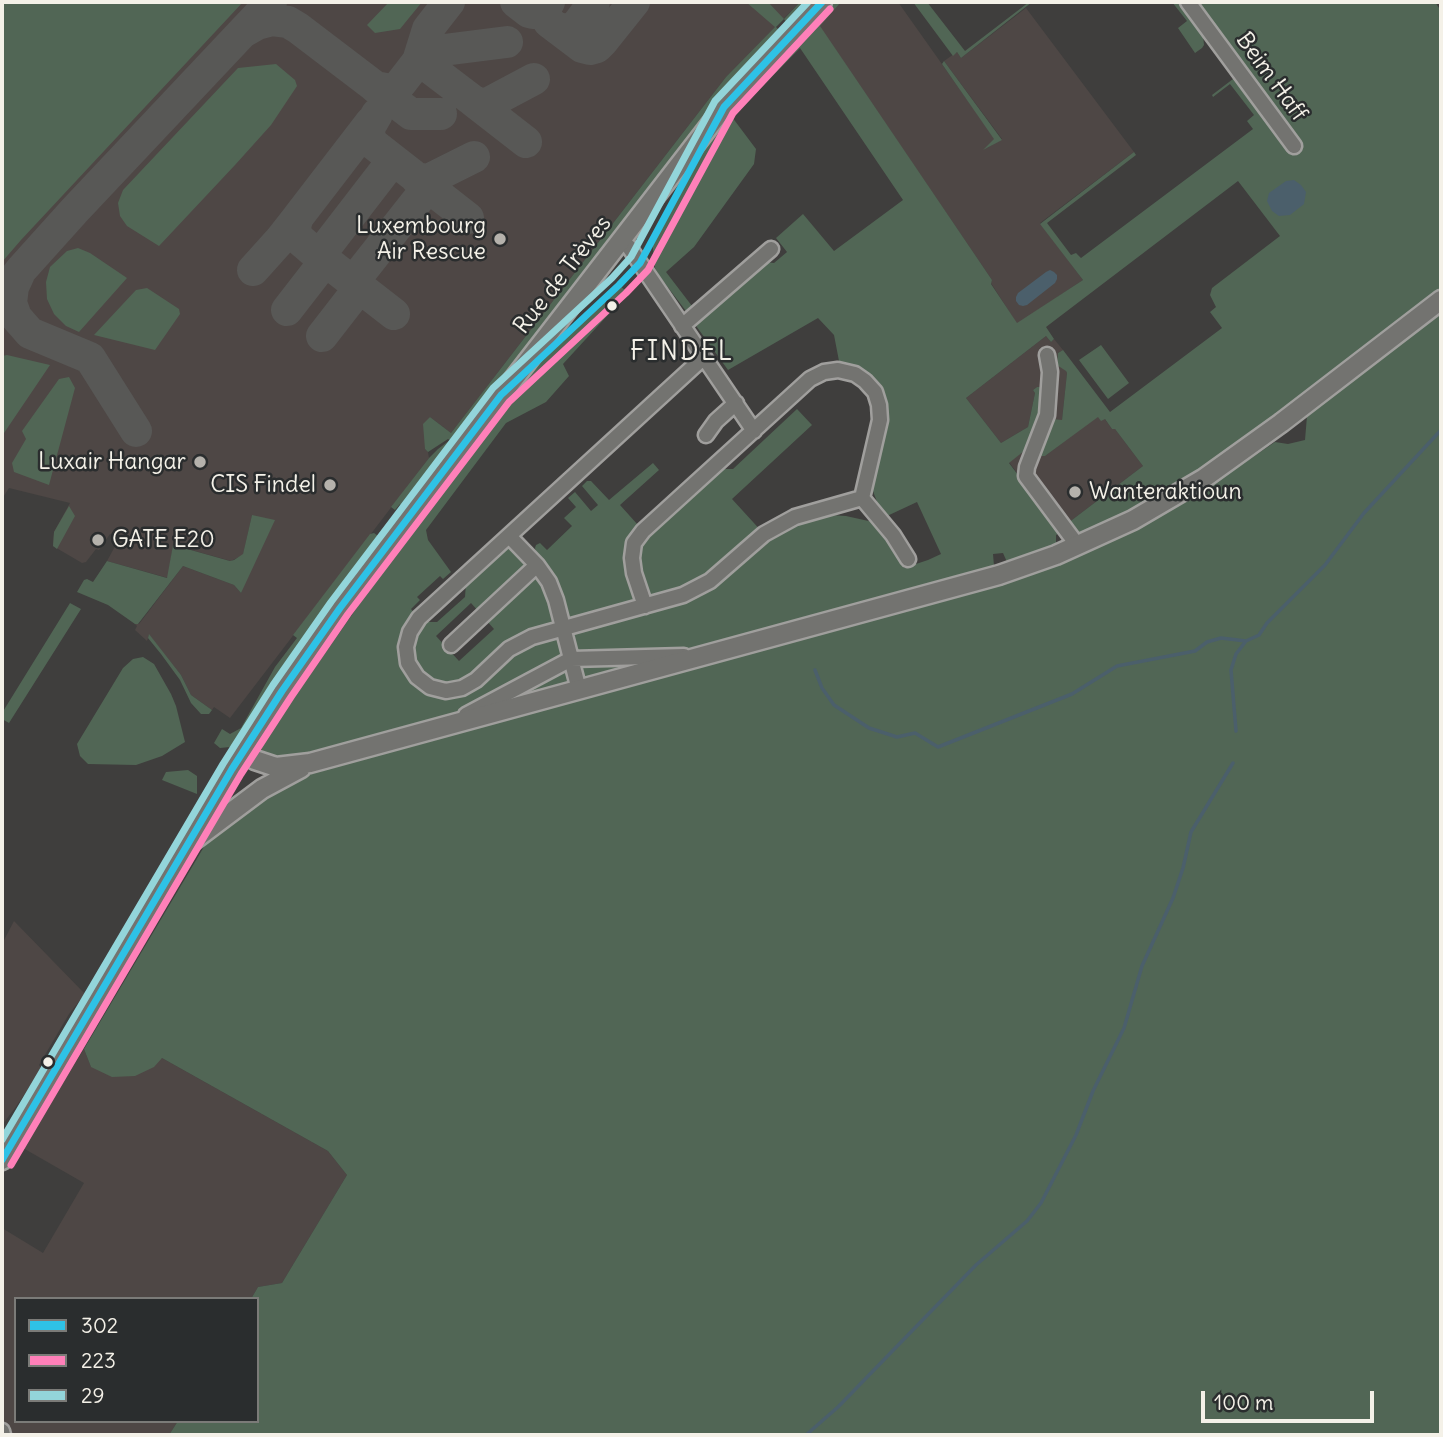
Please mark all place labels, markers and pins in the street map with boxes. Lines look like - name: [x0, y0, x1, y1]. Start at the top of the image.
- place label: Luxembourg Air Rescue: [356, 212, 486, 266]
- marker: Luxembourg Air Rescue: [492, 231, 508, 247]
- unlabelled marker: [605, 299, 619, 313]
- place label: Luxair Hangar: [38, 448, 186, 476]
- marker: Luxair Hangar: [192, 454, 208, 470]
- place label: CIS Findel: [210, 471, 316, 499]
- marker: CIS Findel: [322, 477, 338, 493]
- place label: Wanteraktioun: [1089, 478, 1242, 506]
- marker: Wanteraktioun: [1067, 484, 1083, 500]
- place label: GATE E20: [112, 526, 215, 554]
- marker: GATE E20: [90, 532, 106, 548]
- unlabelled marker: [41, 1055, 55, 1069]

